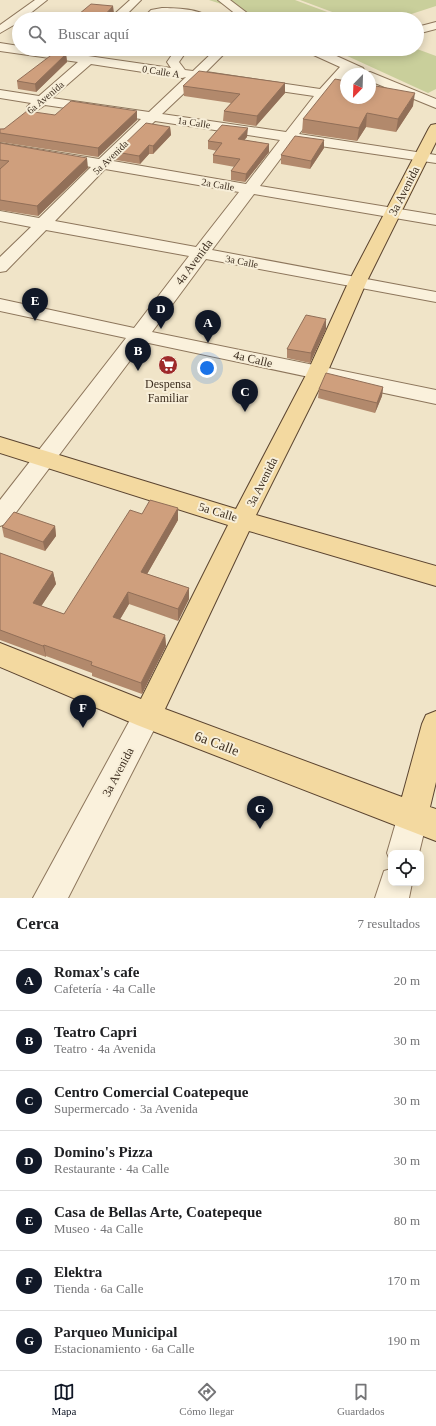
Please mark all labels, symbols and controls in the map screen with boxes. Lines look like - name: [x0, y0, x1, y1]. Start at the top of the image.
- search box: [12, 12, 424, 56]
- icon: search: [26, 23, 48, 45]
- text: Buscar aquí: [58, 26, 129, 42]
- street label: 0 Calle A: [141, 63, 181, 80]
- north arrow: [340, 68, 376, 104]
- street label: 6a Avenida: [25, 79, 66, 116]
- street label: 1a Calle: [177, 115, 212, 130]
- street label: 5a Avenida: [91, 138, 131, 177]
- street label: 3a Avenida: [386, 163, 423, 218]
- street label: 2a Calle: [201, 176, 236, 193]
- street label: 4a Avenida: [172, 236, 216, 288]
- street label: 3a Calle: [225, 253, 260, 270]
- pin: E: [22, 288, 48, 321]
- pin: D: [148, 296, 174, 329]
- pin: A: [195, 310, 221, 343]
- pin: B: [125, 338, 151, 371]
- street label: 4a Calle: [232, 348, 274, 370]
- supermarket icon: Despensa Familiar: [157, 354, 179, 376]
- your location: [197, 358, 217, 378]
- place label: Despensa Familiar: [145, 377, 192, 405]
- pin: C: [232, 379, 258, 412]
- street label: 3a Avenida: [244, 454, 281, 509]
- street label: 5a Calle: [197, 500, 239, 524]
- pin: F: [70, 695, 96, 728]
- street label: 6a Calle: [193, 728, 241, 759]
- street label: 3a Avenida: [99, 745, 137, 799]
- pin: G: [247, 796, 273, 829]
- map controls: [388, 850, 424, 886]
- button: locate: [388, 850, 424, 886]
- text: Cerca: [16, 914, 59, 933]
- text: 7 resultados: [358, 916, 420, 931]
- text: Romax's cafe: [54, 964, 139, 980]
- text: A: [24, 973, 34, 988]
- text: 20 m: [394, 973, 420, 988]
- text: Cafetería · 4a Calle: [54, 981, 155, 996]
- text: Teatro Capri: [54, 1024, 137, 1040]
- text: B: [25, 1033, 33, 1048]
- text: 30 m: [394, 1033, 420, 1048]
- text: Teatro · 4a Avenida: [54, 1041, 156, 1056]
- text: Centro Comercial Coatepeque: [54, 1084, 248, 1100]
- text: C: [24, 1093, 34, 1108]
- text: 30 m: [394, 1093, 420, 1108]
- text: Supermercado · 3a Avenida: [54, 1101, 198, 1116]
- text: Domino's Pizza: [54, 1144, 153, 1160]
- text: D: [24, 1153, 34, 1168]
- text: 30 m: [394, 1153, 420, 1168]
- text: Restaurante · 4a Calle: [54, 1161, 169, 1176]
- text: Casa de Bellas Arte, Coatepeque: [54, 1204, 262, 1220]
- text: E: [25, 1213, 33, 1228]
- text: 80 m: [394, 1213, 420, 1228]
- text: Museo · 4a Calle: [54, 1221, 143, 1236]
- text: Elektra: [54, 1264, 102, 1280]
- text: F: [25, 1273, 33, 1288]
- text: 170 m: [387, 1273, 420, 1288]
- text: Tienda · 6a Calle: [54, 1281, 143, 1296]
- text: Parqueo Municipal: [54, 1324, 178, 1340]
- text: G: [24, 1333, 34, 1348]
- text: 190 m: [387, 1333, 420, 1348]
- text: Estacionamiento · 6a Calle: [54, 1341, 194, 1356]
- tab: Mapa: [51, 1381, 76, 1417]
- tab: Cómo llegar: [179, 1381, 234, 1417]
- tab: Guardados: [337, 1381, 385, 1417]

